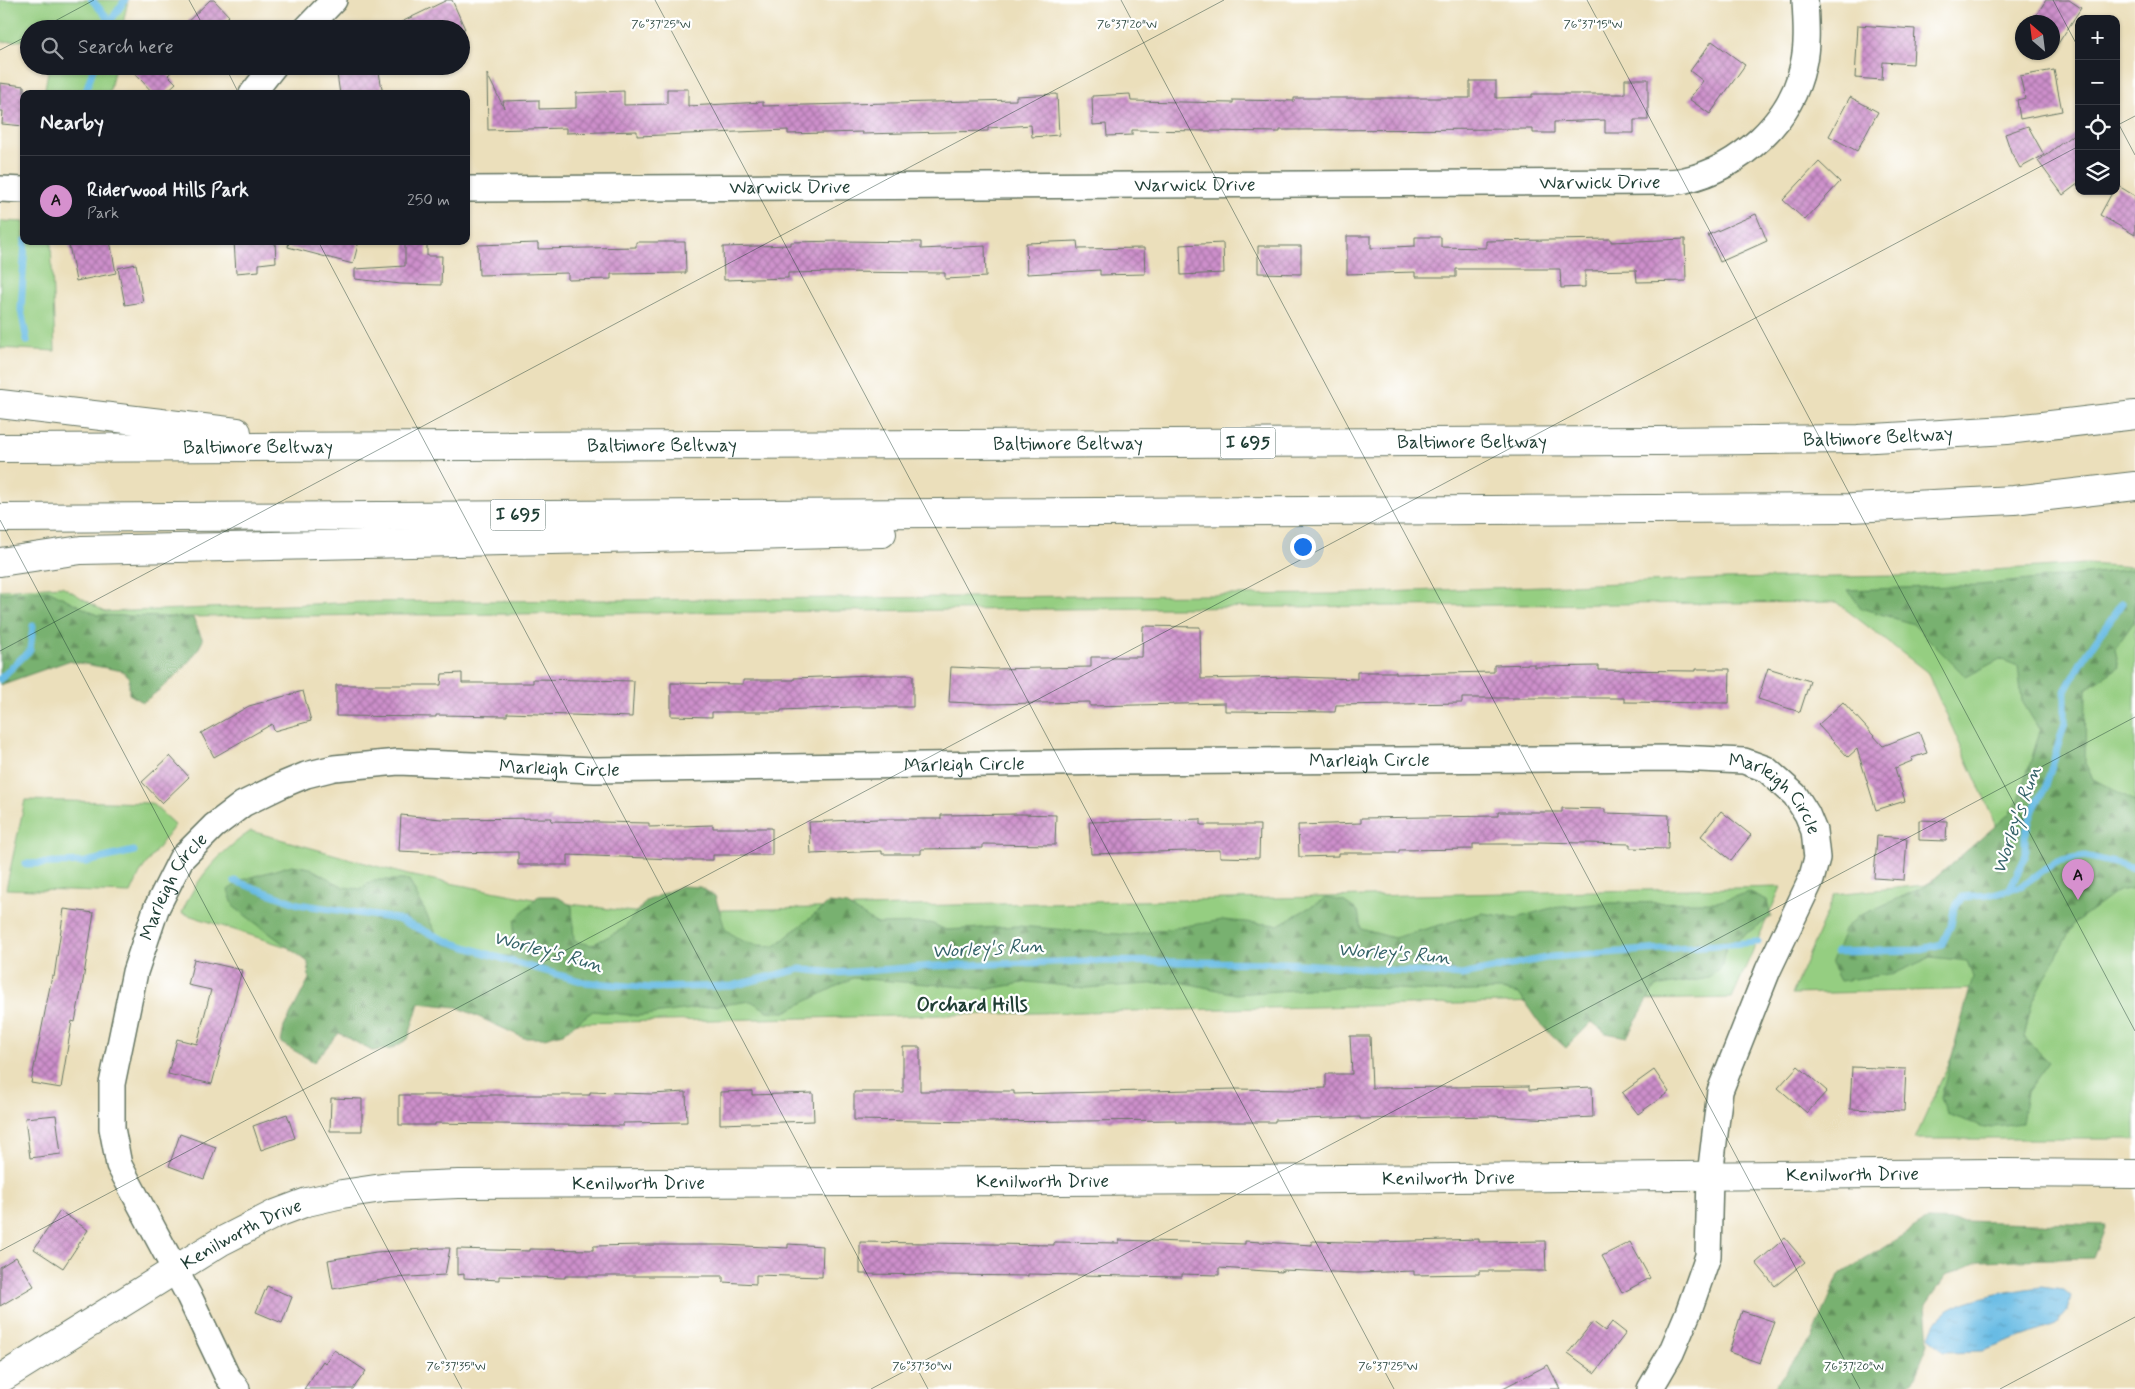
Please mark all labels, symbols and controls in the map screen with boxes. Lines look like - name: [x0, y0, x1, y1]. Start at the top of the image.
- north arrow: [2015, 15, 2060, 60]
- map controls: [2075, 15, 2120, 195]
- button: +: [2075, 15, 2120, 60]
- text: 76°37'25"W: [631, 17, 691, 33]
- text: 76°37'20"W: [1097, 17, 1157, 33]
- text: 76°37'15"W: [1564, 17, 1623, 33]
- search box: [20, 20, 470, 75]
- icon: search: [38, 34, 66, 62]
- text: Search here: [78, 35, 174, 60]
- button: −: [2075, 60, 2120, 105]
- button: locate: [2075, 105, 2120, 150]
- text: Nearby: [40, 109, 104, 137]
- button: layers: [2075, 150, 2120, 195]
- street label: Warwick Drive: [1539, 169, 1661, 195]
- street label: Warwick Drive: [1134, 172, 1256, 198]
- street label: Warwick Drive: [729, 174, 851, 200]
- text: Riderwood Hills Park: [87, 178, 249, 203]
- text: A: [51, 190, 61, 211]
- text: 250 m: [407, 190, 450, 211]
- text: Park: [87, 203, 119, 224]
- street label: Baltimore Beltway: [1803, 421, 1954, 452]
- road number: I 695: [1220, 428, 1276, 458]
- street label: Baltimore Beltway: [1397, 429, 1547, 455]
- street label: Baltimore Beltway: [993, 431, 1143, 457]
- street label: Baltimore Beltway: [587, 432, 737, 458]
- street label: Baltimore Beltway: [183, 434, 333, 460]
- road number: I 695: [490, 500, 546, 530]
- your location: [1290, 534, 1316, 560]
- street label: Marleigh Circle: [1309, 747, 1430, 774]
- street label: Marleigh Circle: [1728, 748, 1827, 838]
- street label: Marleigh Circle: [904, 751, 1025, 778]
- street label: Marleigh Circle: [499, 754, 620, 783]
- water label: Worley's Run: [1986, 762, 2048, 878]
- street label: Marleigh Circle: [134, 827, 213, 944]
- pin: A: [2062, 859, 2094, 900]
- water label: Worley's Run: [490, 924, 606, 980]
- water label: Worley's Run: [931, 933, 1045, 965]
- water label: Worley's Run: [1337, 937, 1452, 971]
- district label: Orchard Hills: [916, 992, 1028, 1019]
- street label: Kenilworth Drive: [1786, 1161, 1919, 1187]
- street label: Kenilworth Drive: [1382, 1165, 1515, 1191]
- street label: Kenilworth Drive: [976, 1168, 1109, 1194]
- street label: Kenilworth Drive: [572, 1170, 705, 1196]
- street label: Kenilworth Drive: [176, 1193, 305, 1276]
- text: 76°37'35"W: [426, 1359, 486, 1375]
- text: 76°37'30"W: [892, 1359, 952, 1375]
- text: 76°37'25"W: [1358, 1359, 1418, 1375]
- text: 76°37'20"W: [1824, 1359, 1884, 1375]

